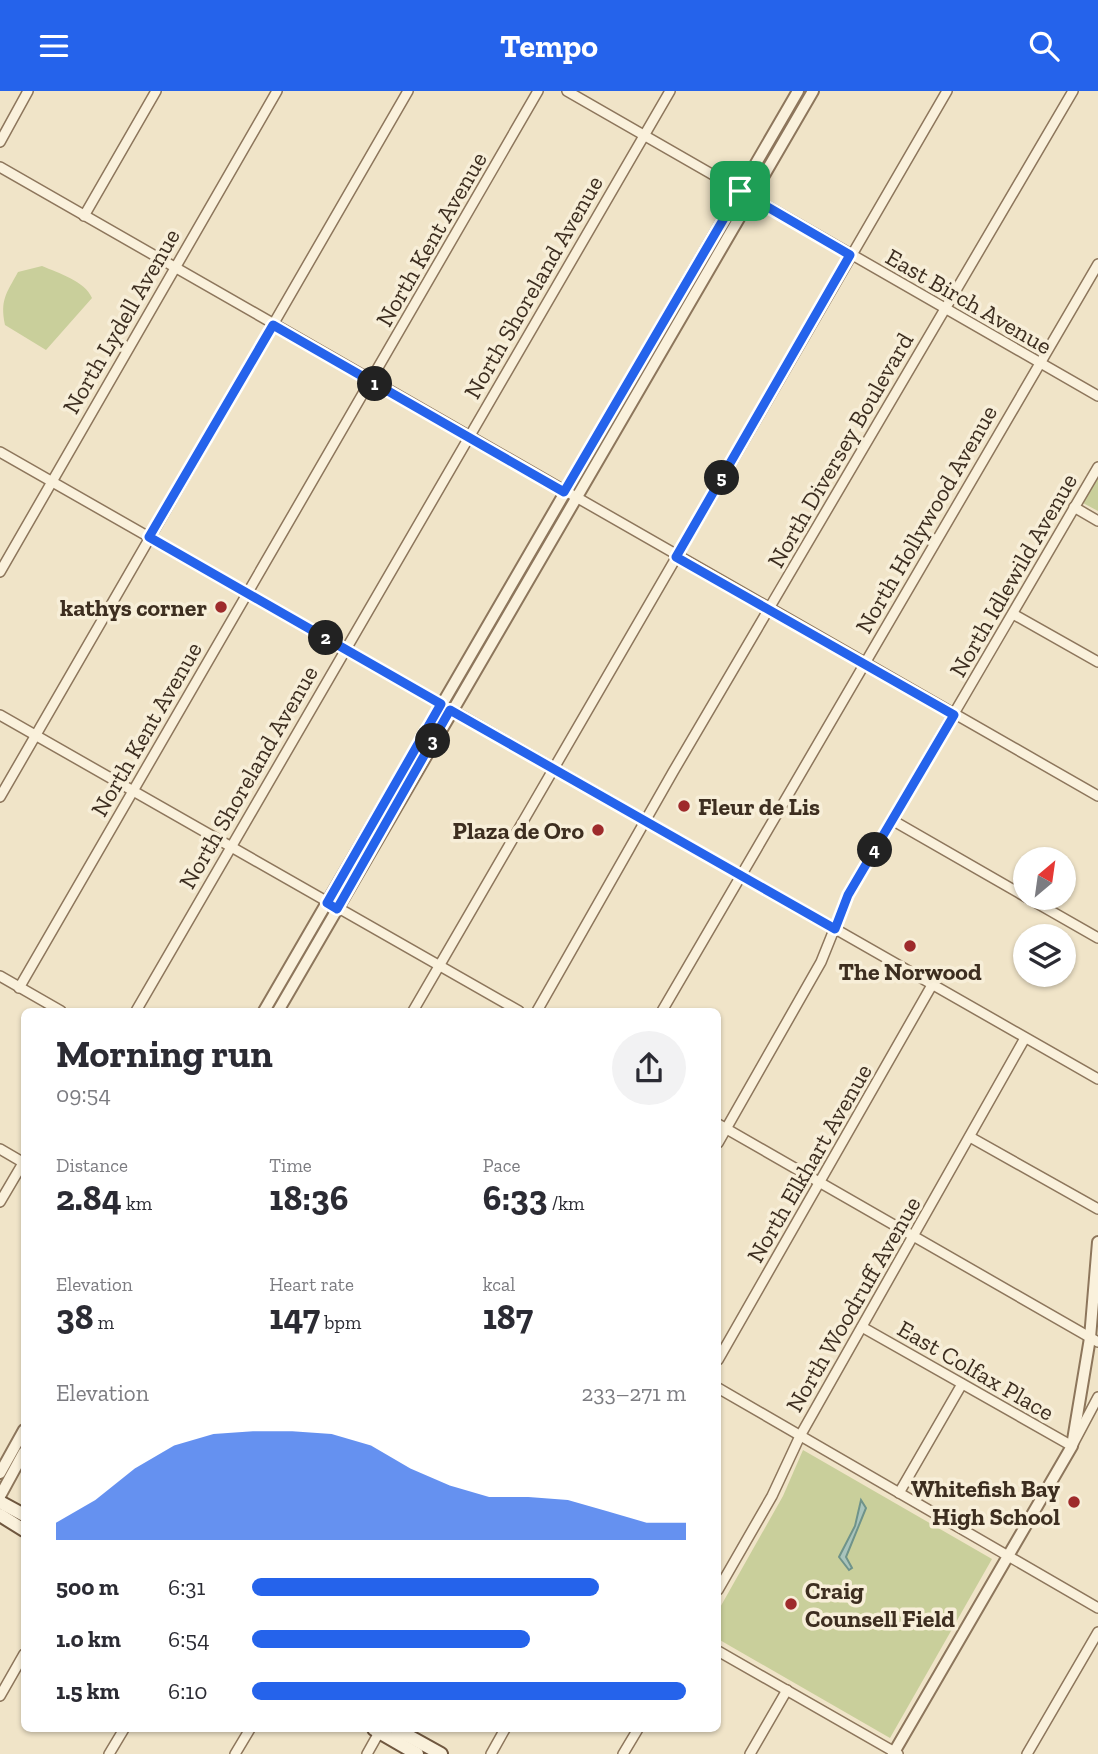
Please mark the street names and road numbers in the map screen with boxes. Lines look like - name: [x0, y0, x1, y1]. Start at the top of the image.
- street label: North Kent Avenue: [369, 147, 493, 331]
- street label: North Shoreland Avenue: [457, 170, 609, 404]
- street label: North Lydell Avenue: [56, 223, 186, 419]
- street label: East Birch Avenue: [881, 242, 1057, 360]
- street label: North Diversey Boulevard: [761, 327, 919, 573]
- street label: North Hollywood Avenue: [849, 400, 1003, 638]
- street label: North Idlewild Avenue: [943, 468, 1083, 682]
- street label: North Kent Avenue: [84, 637, 208, 821]
- street label: North Shoreland Avenue: [172, 660, 324, 894]
- street label: North Elkhart Avenue: [740, 1058, 878, 1268]
- street label: North Woodruff Avenue: [779, 1191, 927, 1417]
- street label: East Colfax Place: [893, 1313, 1059, 1427]

